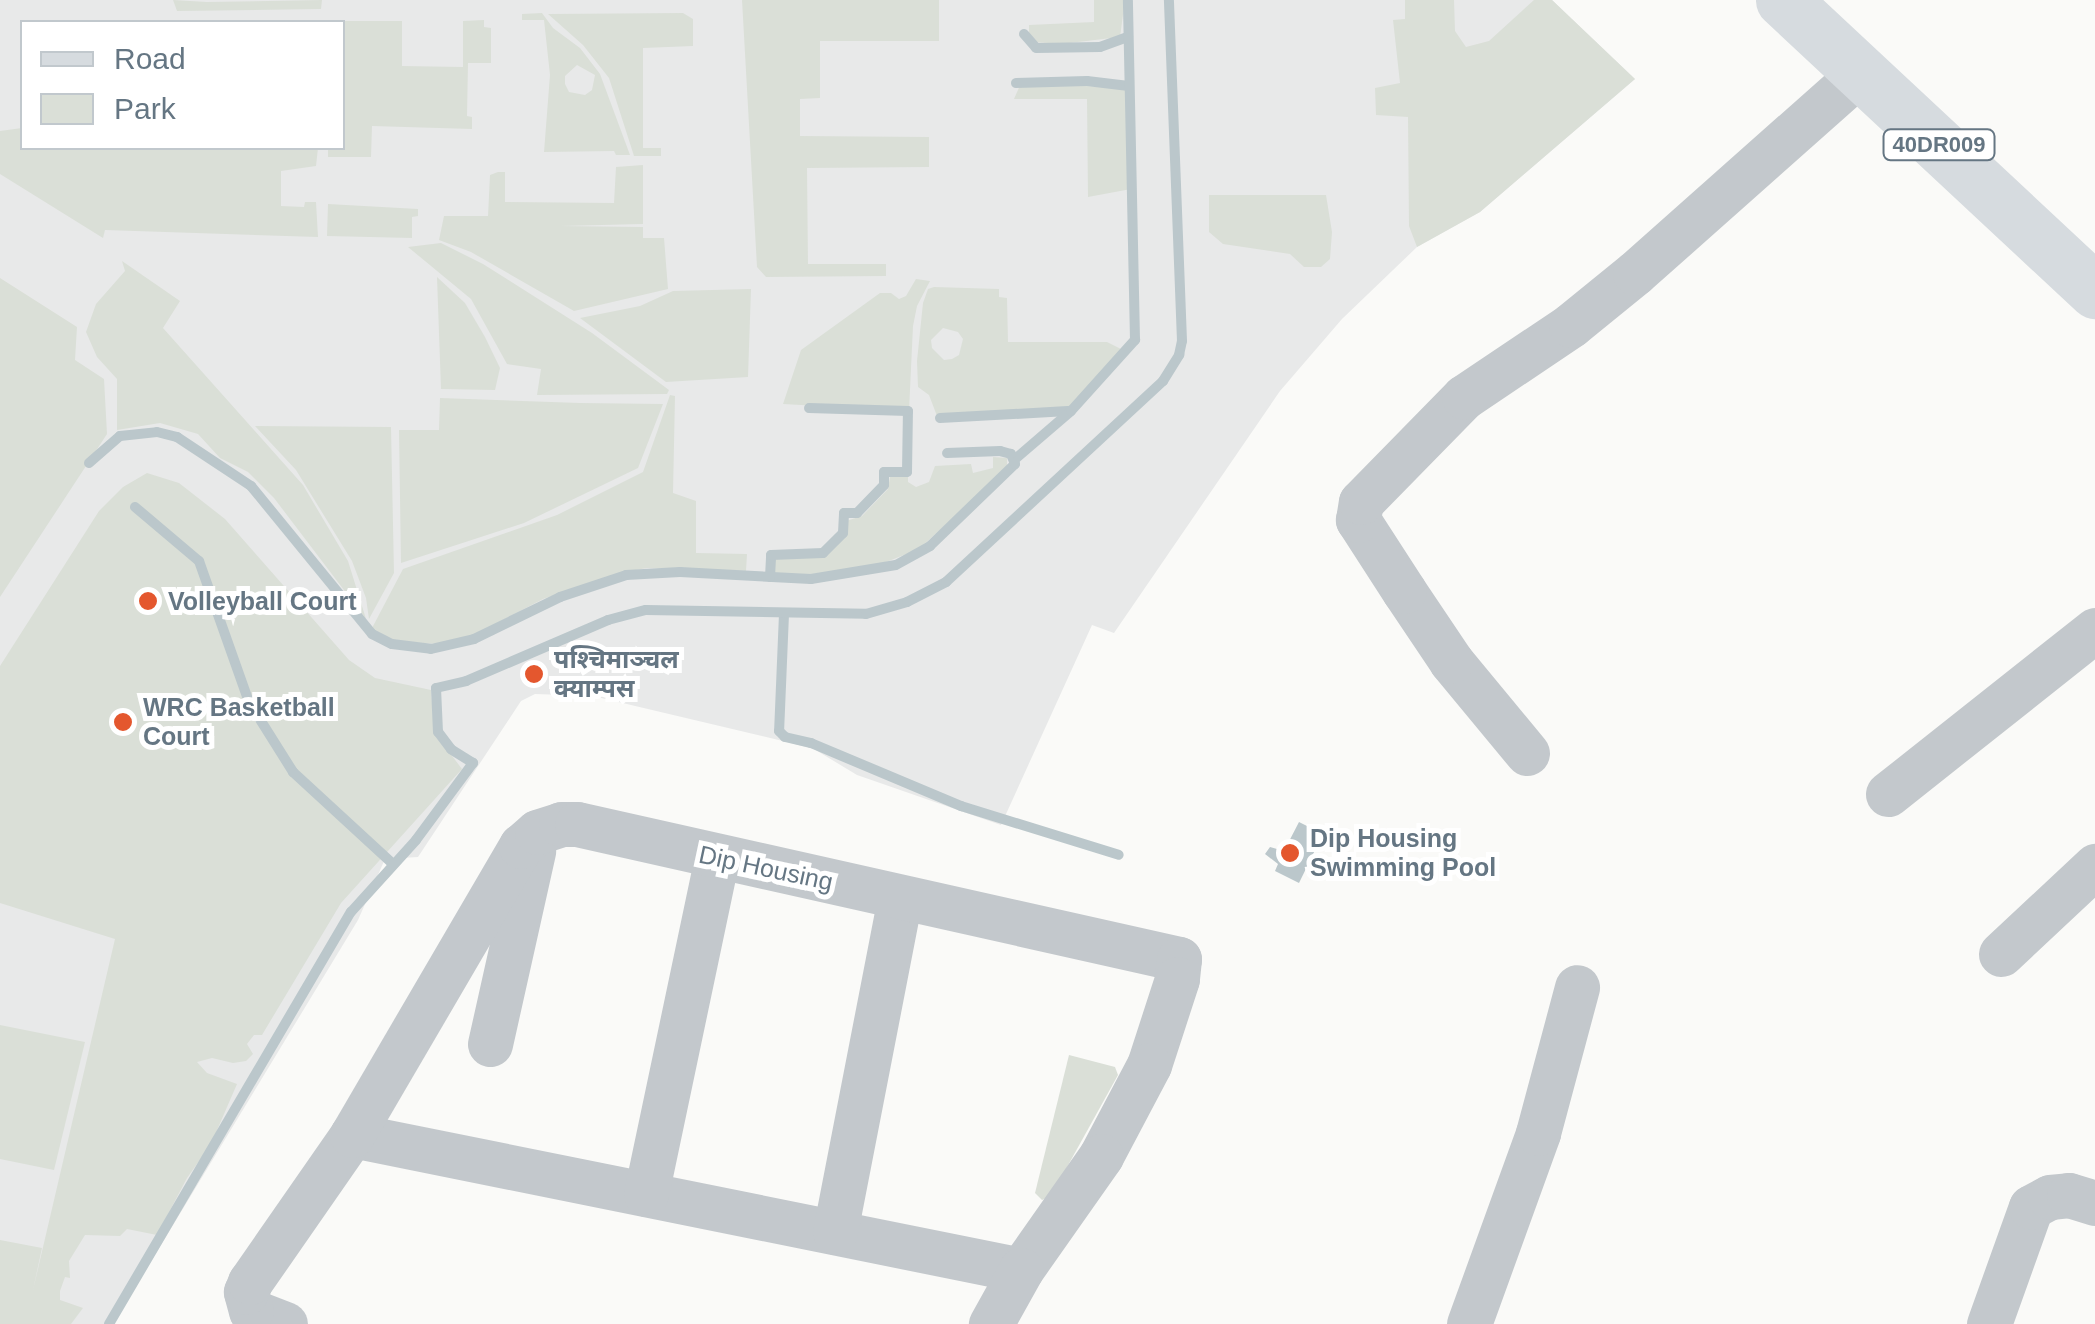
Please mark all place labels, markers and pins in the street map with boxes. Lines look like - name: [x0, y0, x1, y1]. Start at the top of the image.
- place label: Volleyball Court: [168, 586, 356, 616]
- marker: Volleyball Court: [137, 590, 159, 612]
- place label: पश्‍चिमाञ्‍चल क्याम्पस: [554, 645, 679, 704]
- marker: पश्‍चिमाञ्‍चल क्याम्पस: [523, 663, 545, 685]
- place label: WRC Basketball Court: [143, 693, 335, 752]
- marker: WRC Basketball Court: [112, 711, 134, 733]
- place label: Dip Housing Swimming Pool: [1310, 824, 1496, 883]
- marker: Dip Housing Swimming Pool: [1279, 842, 1301, 864]

